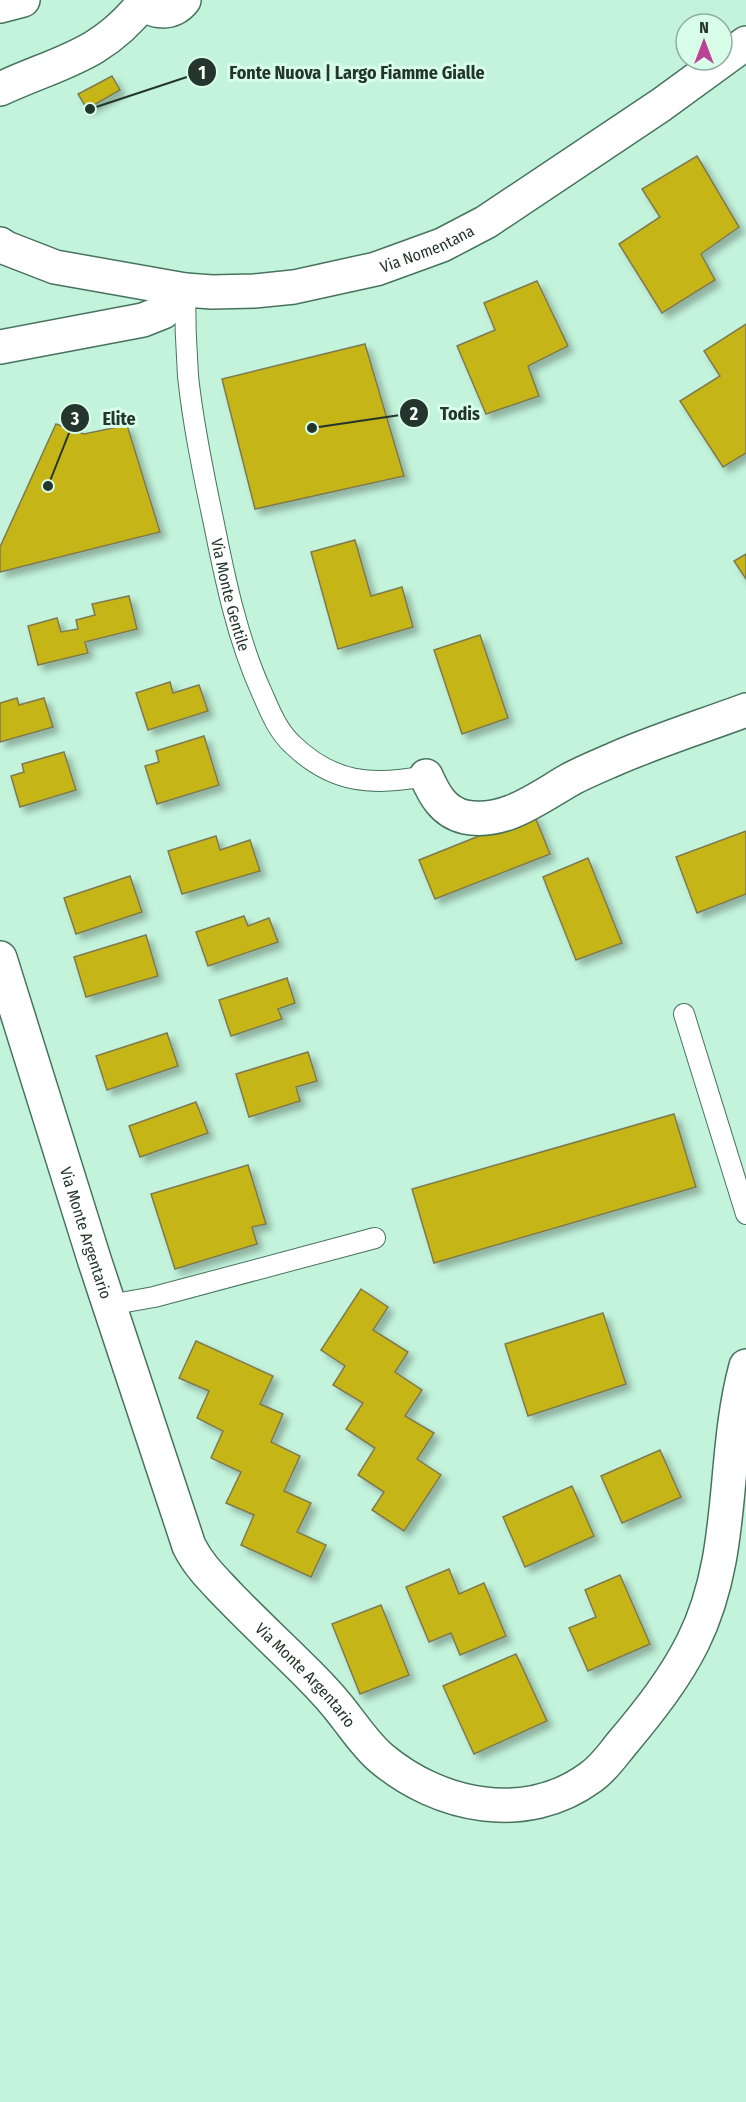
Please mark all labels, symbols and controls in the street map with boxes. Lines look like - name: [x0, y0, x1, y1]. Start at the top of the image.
- north arrow: [674, 12, 734, 72]
- text: N: [699, 18, 709, 37]
- callout: Fonte Nuova | Largo Fiamme Gialle: [187, 54, 496, 90]
- text: 1: [198, 62, 206, 84]
- text: Fonte Nuova | Largo Fiamme Gialle: [229, 62, 485, 84]
- street label: Via Nomentana: [378, 221, 478, 277]
- callout: Todis: [399, 395, 492, 431]
- callout: Elite: [60, 400, 147, 436]
- text: 2: [409, 403, 418, 425]
- text: Todis: [440, 403, 480, 425]
- text: 3: [70, 408, 80, 430]
- text: Elite: [102, 408, 136, 430]
- street label: Via Monte Gentile: [207, 537, 254, 654]
- street label: Via Monte Argentario: [56, 1165, 116, 1301]
- street label: Via Monte Argentario: [251, 1619, 359, 1731]

